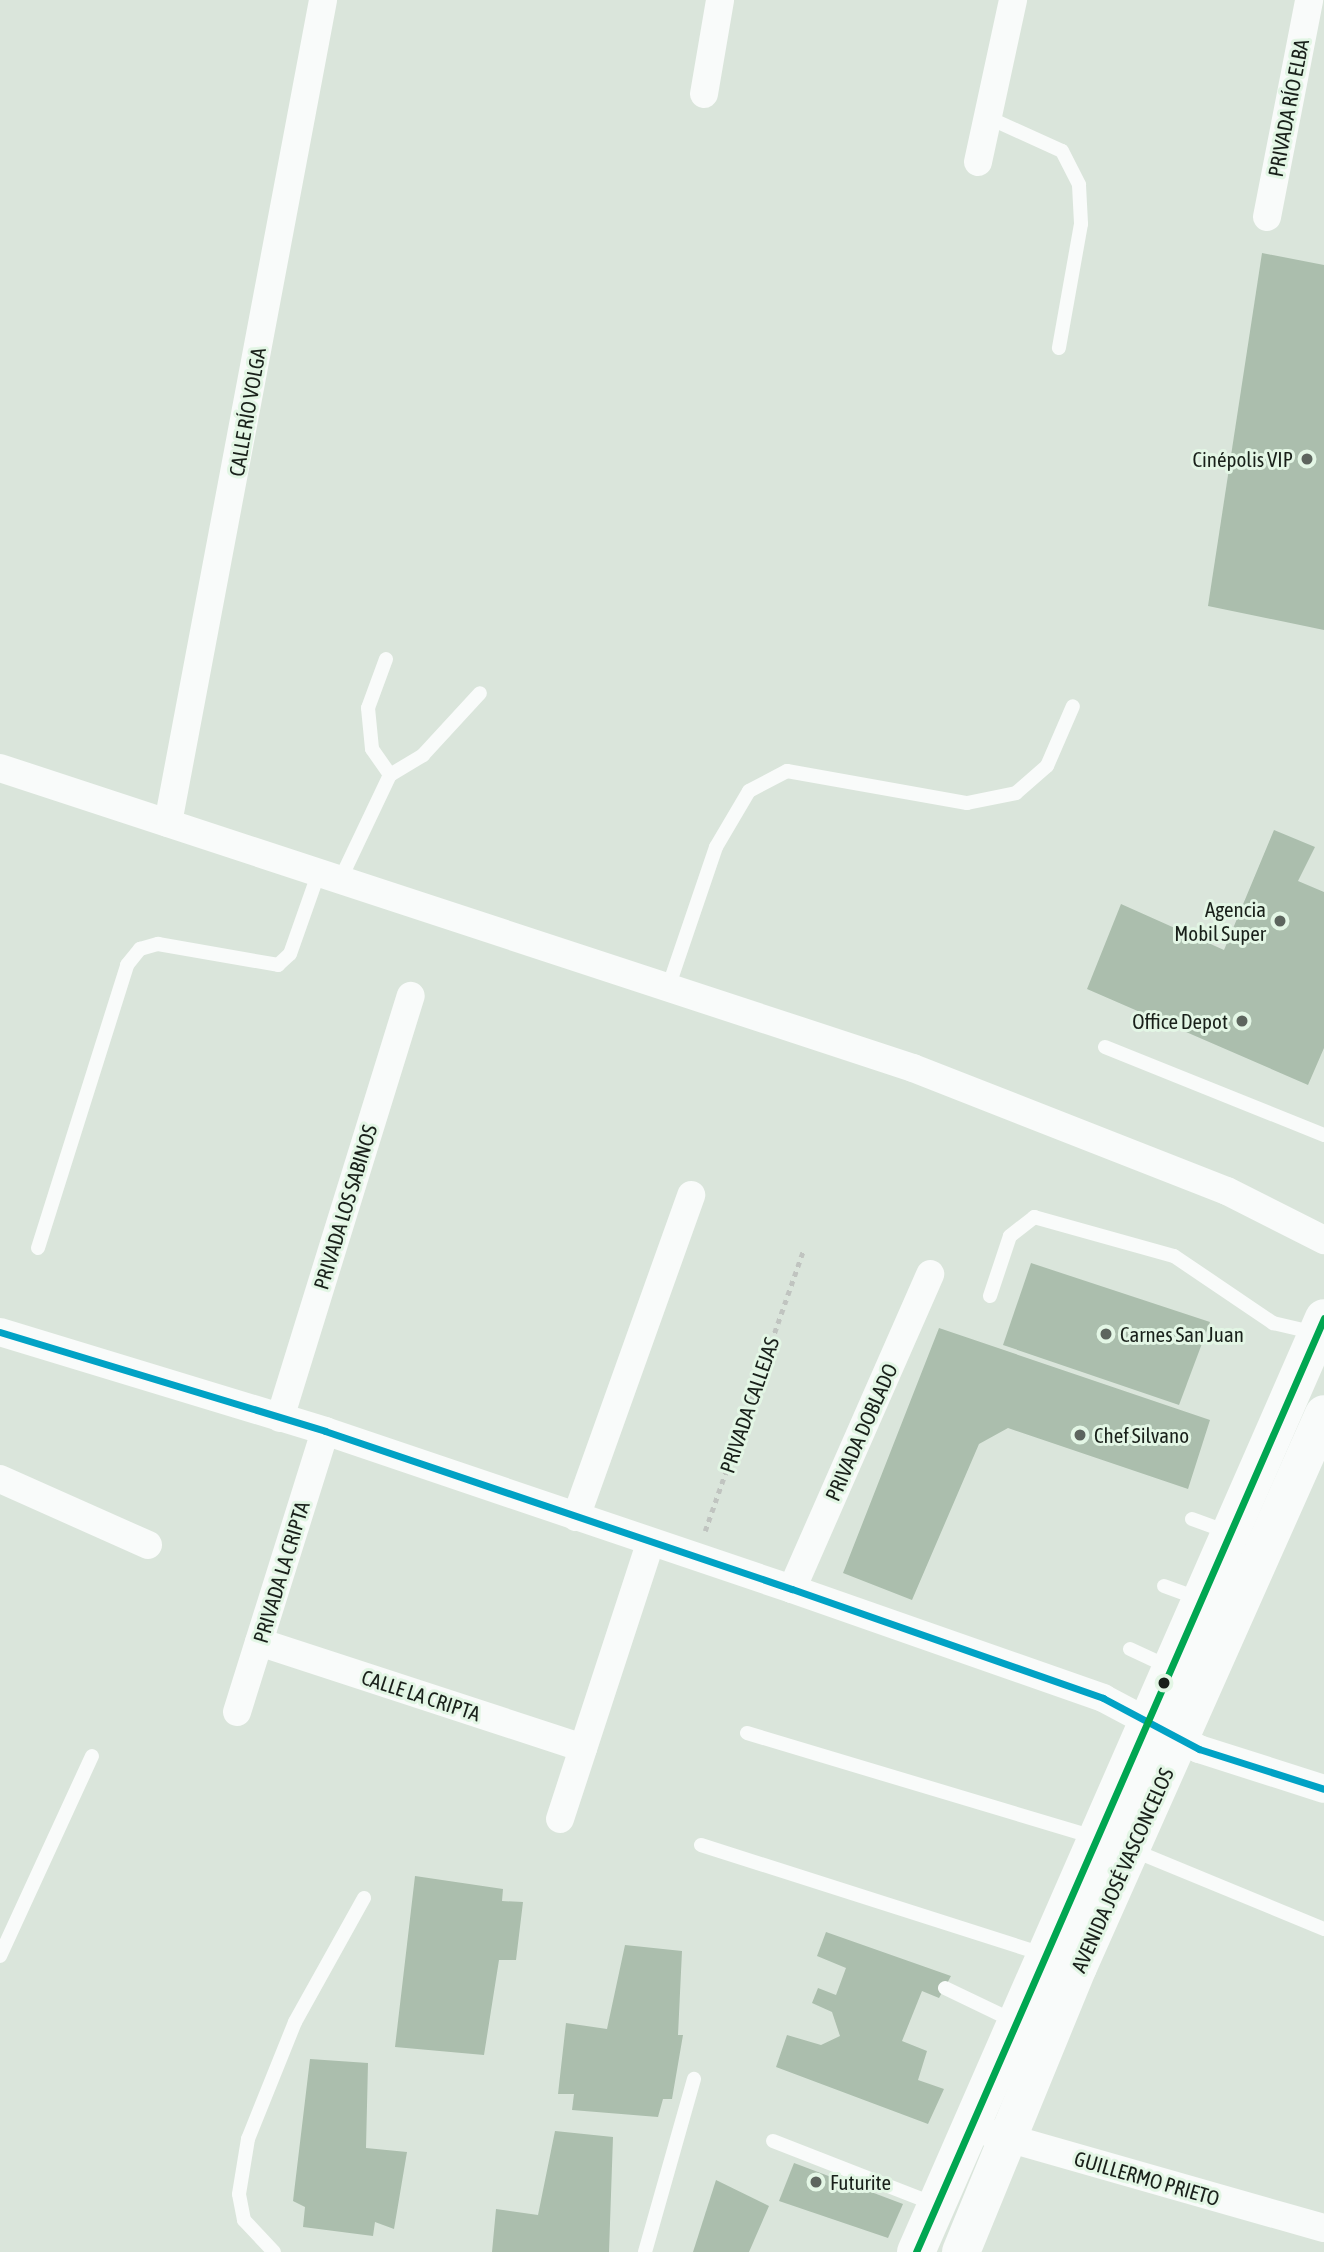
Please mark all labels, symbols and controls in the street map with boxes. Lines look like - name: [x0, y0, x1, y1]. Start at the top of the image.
- street label: PRIVADA RÍO ELBA: [1262, 37, 1314, 179]
- street label: CALLE RÍO VOLGA: [223, 346, 271, 478]
- place label: Cinépolis VIP: [1193, 446, 1293, 472]
- marker: Cinépolis VIP: [1299, 451, 1315, 467]
- place label: Agencia Mobil Super: [1174, 896, 1266, 946]
- marker: Agencia Mobil Super: [1272, 913, 1288, 929]
- place label: Office Depot: [1132, 1008, 1228, 1034]
- marker: Office Depot: [1234, 1013, 1250, 1029]
- street label: PRIVADA LOS SABINOS: [308, 1122, 382, 1292]
- place label: Carnes San Juan: [1120, 1321, 1244, 1347]
- marker: Carnes San Juan: [1098, 1326, 1114, 1342]
- street label: PRIVADA CALLEJAS: [714, 1334, 784, 1476]
- street label: PRIVADA DOBLADO: [819, 1359, 903, 1505]
- place label: Chef Silvano: [1094, 1422, 1189, 1448]
- marker: Chef Silvano: [1072, 1427, 1088, 1443]
- street label: PRIVADA LA CRIPTA: [247, 1498, 315, 1646]
- street label: CALLE LA CRIPTA: [358, 1664, 484, 1726]
- unlabelled marker: [1157, 1676, 1171, 1690]
- street label: AVENIDA JOSÉ VASCONCELOS: [1065, 1764, 1179, 1976]
- street label: GUILLERMO PRIETO: [1071, 2145, 1223, 2211]
- place label: Futurite: [830, 2169, 891, 2195]
- marker: Futurite: [808, 2174, 824, 2190]

